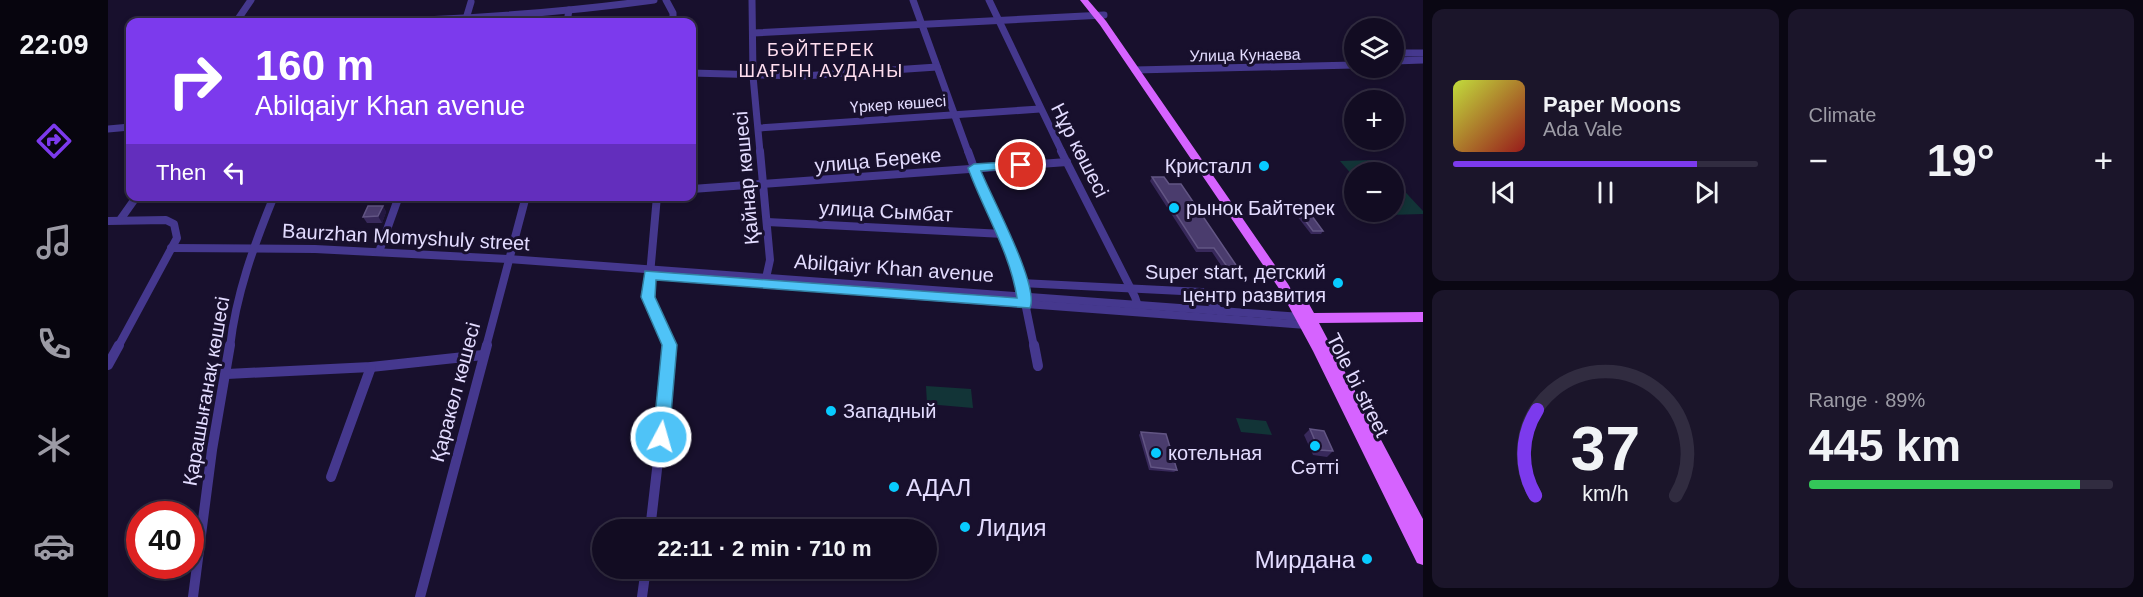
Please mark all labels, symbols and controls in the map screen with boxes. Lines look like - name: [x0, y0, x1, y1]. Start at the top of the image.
- map controls: [1344, 18, 1404, 222]
- button: layers: [1344, 18, 1404, 78]
- text: 22:09: [19, 30, 89, 60]
- district label: БӘЙТЕРЕК ШАҒЫН АУДАНЫ: [738, 39, 904, 81]
- icon: right: [156, 42, 234, 120]
- text: 160 m: [255, 42, 374, 89]
- street label: Улица Кунаева: [1189, 46, 1301, 64]
- button: +: [1344, 90, 1404, 150]
- text: Abilqaiyr Khan avenue: [255, 91, 525, 121]
- street label: Үркер көшесі: [849, 92, 947, 116]
- text: Paper Moons: [1543, 92, 1681, 117]
- street label: Нұр көшесі: [1047, 99, 1113, 201]
- text: Climate: [1809, 104, 1876, 126]
- street label: Қайнар көшесі: [729, 110, 763, 246]
- text: Ada Vale: [1543, 118, 1623, 140]
- icon: directions: [33, 120, 75, 162]
- text: 19°: [1927, 135, 1995, 186]
- pin: [995, 139, 1046, 190]
- text: −: [1809, 142, 1828, 179]
- text: +: [2094, 142, 2113, 179]
- street label: улица Береке: [814, 144, 942, 176]
- icon: arrive: [1004, 148, 1037, 181]
- place label: Кристалл: [1165, 155, 1252, 177]
- icon: left: [218, 156, 251, 189]
- marker: Кристалл: [1257, 159, 1271, 173]
- text: Then: [156, 160, 206, 185]
- button: −: [1344, 162, 1404, 222]
- icon: previous: [1487, 176, 1520, 209]
- icon: pause: [1589, 176, 1622, 209]
- icon: next: [1690, 176, 1723, 209]
- street label: улица Сымбат: [819, 197, 953, 225]
- place label: рынок Байтерек: [1186, 197, 1335, 219]
- marker: рынок Байтерек: [1167, 201, 1181, 215]
- street label: Baurzhan Momyshuly street: [282, 220, 531, 254]
- icon: music: [33, 221, 75, 263]
- street label: Abilqaiyr Khan avenue: [793, 250, 995, 286]
- place label: Super start, детский центр развития: [1145, 261, 1326, 306]
- marker: Super start, детский центр развития: [1331, 276, 1345, 290]
- street label: Қарашығанақ көшесі: [179, 295, 233, 487]
- street label: Қаракөл көшесі: [426, 320, 484, 464]
- icon: phone: [33, 323, 75, 365]
- street label: Tole bi street: [1322, 329, 1394, 441]
- text: Range · 89%: [1809, 389, 1925, 411]
- place label: Западный: [843, 400, 936, 422]
- marker: Западный: [824, 404, 838, 418]
- position arrow: [629, 405, 693, 469]
- text: 37: [1571, 414, 1640, 483]
- text: 445 km: [1809, 420, 1961, 471]
- icon: climate: [33, 424, 75, 466]
- marker: Cәтті: [1308, 439, 1322, 453]
- place label: котельная: [1168, 442, 1262, 464]
- marker: котельная: [1149, 446, 1163, 460]
- place label: Cәтті: [1291, 456, 1339, 478]
- place label: АДАЛ: [906, 474, 971, 501]
- marker: АДАЛ: [887, 480, 901, 494]
- text: km/h: [1582, 482, 1628, 506]
- speed limit sign: 40: [126, 501, 204, 579]
- place label: Лидия: [977, 514, 1047, 541]
- marker: Лидия: [958, 520, 972, 534]
- icon: car: [33, 525, 75, 567]
- text: 22:11 · 2 min · 710 m: [658, 536, 872, 561]
- place label: Мирдана: [1255, 546, 1356, 573]
- marker: Мирдана: [1360, 552, 1374, 566]

